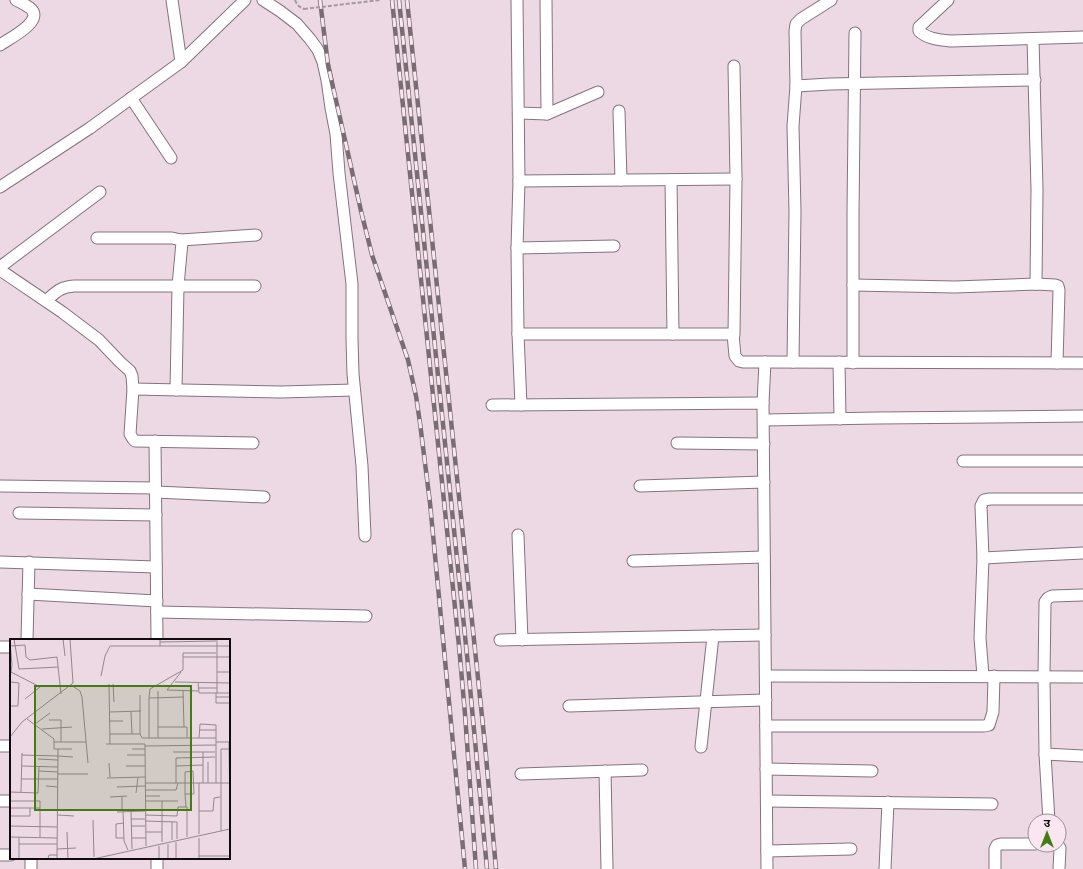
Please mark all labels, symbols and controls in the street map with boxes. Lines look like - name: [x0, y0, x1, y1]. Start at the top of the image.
- inset map: [10, 639, 230, 859]
- north arrow: [1027, 813, 1067, 853]
- text: उ: [1044, 817, 1051, 830]

